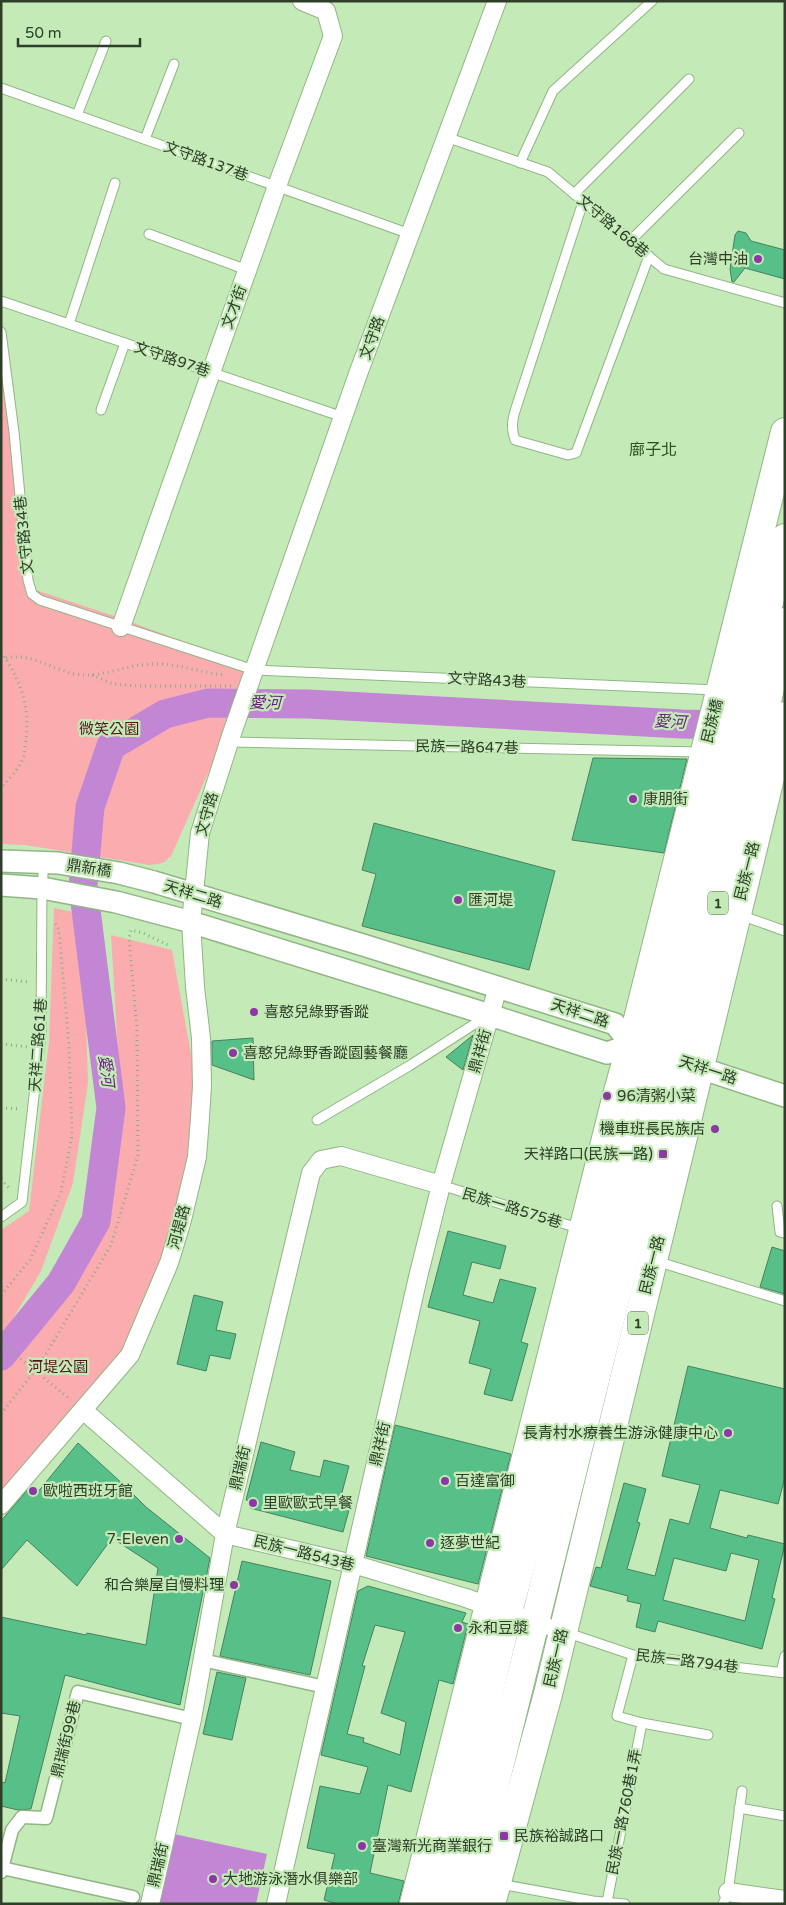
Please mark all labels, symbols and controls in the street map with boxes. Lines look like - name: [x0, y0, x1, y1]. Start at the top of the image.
- scale bar: [18, 15, 140, 47]
- text: 50 m: [25, 24, 62, 42]
- street label: 文守路137巷: [161, 137, 251, 185]
- street label: 文守路168巷: [573, 191, 653, 261]
- place label: 台灣中油: [688, 250, 748, 268]
- marker: 台灣中油: [752, 253, 764, 265]
- street label: 文才街: [218, 283, 250, 331]
- street label: 文守路: [356, 314, 388, 362]
- street label: 文守路97巷: [132, 338, 212, 380]
- district label: 廍子北: [629, 440, 677, 460]
- street label: 文守路34巷: [11, 495, 37, 575]
- street label: 文守路43巷: [447, 669, 527, 691]
- water label: 愛河: [249, 693, 284, 713]
- street label: 民族橋: [698, 697, 726, 745]
- water label: 愛河: [653, 711, 689, 733]
- park label: 微笑公園: [79, 720, 139, 738]
- street label: 民族一路647巷: [415, 737, 519, 757]
- street label: 文守路: [192, 790, 222, 838]
- place label: 康朋街: [643, 790, 688, 808]
- marker: 康朋街: [627, 793, 639, 805]
- street label: 民族一路: [731, 840, 763, 902]
- street label: 鼎新橋: [65, 856, 113, 880]
- street label: 天祥二路: [162, 877, 224, 911]
- place label: 匯河堤: [468, 891, 513, 909]
- road number: 1: [708, 891, 728, 914]
- marker: 匯河堤: [452, 894, 464, 906]
- street label: 天祥二路: [549, 995, 611, 1031]
- street label: 天祥二路61巷: [26, 998, 50, 1092]
- place label: 喜憨兒綠野香蹤: [264, 1003, 369, 1021]
- marker: 喜憨兒綠野香蹤: [248, 1006, 260, 1018]
- street label: 鼎祥街: [465, 1027, 495, 1075]
- place label: 喜憨兒綠野香蹤園藝餐廳: [243, 1044, 408, 1062]
- marker: 喜憨兒綠野香蹤園藝餐廳: [227, 1047, 239, 1059]
- street label: 天祥一路: [677, 1052, 739, 1088]
- water label: 愛河: [94, 1054, 118, 1091]
- place label: 96清粥小菜: [617, 1087, 696, 1105]
- marker: 96清粥小菜: [601, 1090, 613, 1102]
- place label: 機車班長民族店: [600, 1120, 705, 1138]
- marker: 機車班長民族店: [709, 1123, 721, 1135]
- place label: 天祥路口(民族一路): [524, 1145, 653, 1163]
- marker: 天祥路口(民族一路): [657, 1148, 669, 1160]
- street label: 民族一路575巷: [460, 1184, 564, 1232]
- street label: 河堤路: [164, 1203, 194, 1251]
- street label: 民族一路: [636, 1234, 668, 1296]
- road number: 1: [628, 1312, 648, 1335]
- park label: 河堤公園: [28, 1358, 88, 1376]
- street label: 鼎祥街: [366, 1420, 394, 1468]
- place label: 長青村水療養生游泳健康中心: [523, 1424, 718, 1442]
- marker: 長青村水療養生游泳健康中心: [722, 1427, 734, 1439]
- street label: 鼎瑞街: [226, 1444, 254, 1492]
- place label: 百達富御: [455, 1472, 515, 1490]
- marker: 百達富御: [439, 1475, 451, 1487]
- place label: 歐啦西班牙館: [43, 1482, 133, 1500]
- marker: 歐啦西班牙館: [27, 1485, 39, 1497]
- place label: 里歐歐式早餐: [263, 1494, 353, 1512]
- marker: 里歐歐式早餐: [247, 1497, 259, 1509]
- place label: 7-Eleven: [107, 1530, 169, 1548]
- street label: 民族一路543巷: [252, 1532, 356, 1574]
- marker: 7-Eleven: [173, 1533, 185, 1545]
- place label: 逐夢世紀: [440, 1534, 500, 1552]
- marker: 逐夢世紀: [424, 1537, 436, 1549]
- place label: 和合樂屋自慢料理: [104, 1576, 224, 1594]
- marker: 和合樂屋自慢料理: [228, 1579, 240, 1591]
- place label: 永和豆漿: [468, 1619, 528, 1637]
- marker: 永和豆漿: [452, 1622, 464, 1634]
- street label: 民族一路: [540, 1627, 572, 1689]
- street label: 民族一路794巷: [635, 1646, 739, 1676]
- street label: 鼎瑞街99巷: [48, 1699, 84, 1779]
- street label: 民族一路760巷1弄: [603, 1748, 645, 1876]
- place label: 民族裕誠路口: [514, 1827, 604, 1845]
- marker: 民族裕誠路口: [498, 1830, 510, 1842]
- place label: 臺灣新光商業銀行: [372, 1837, 492, 1855]
- marker: 臺灣新光商業銀行: [356, 1840, 368, 1852]
- street label: 鼎瑞街: [144, 1841, 172, 1889]
- place label: 大地游泳潛水俱樂部: [223, 1870, 358, 1888]
- marker: 大地游泳潛水俱樂部: [207, 1873, 219, 1885]

